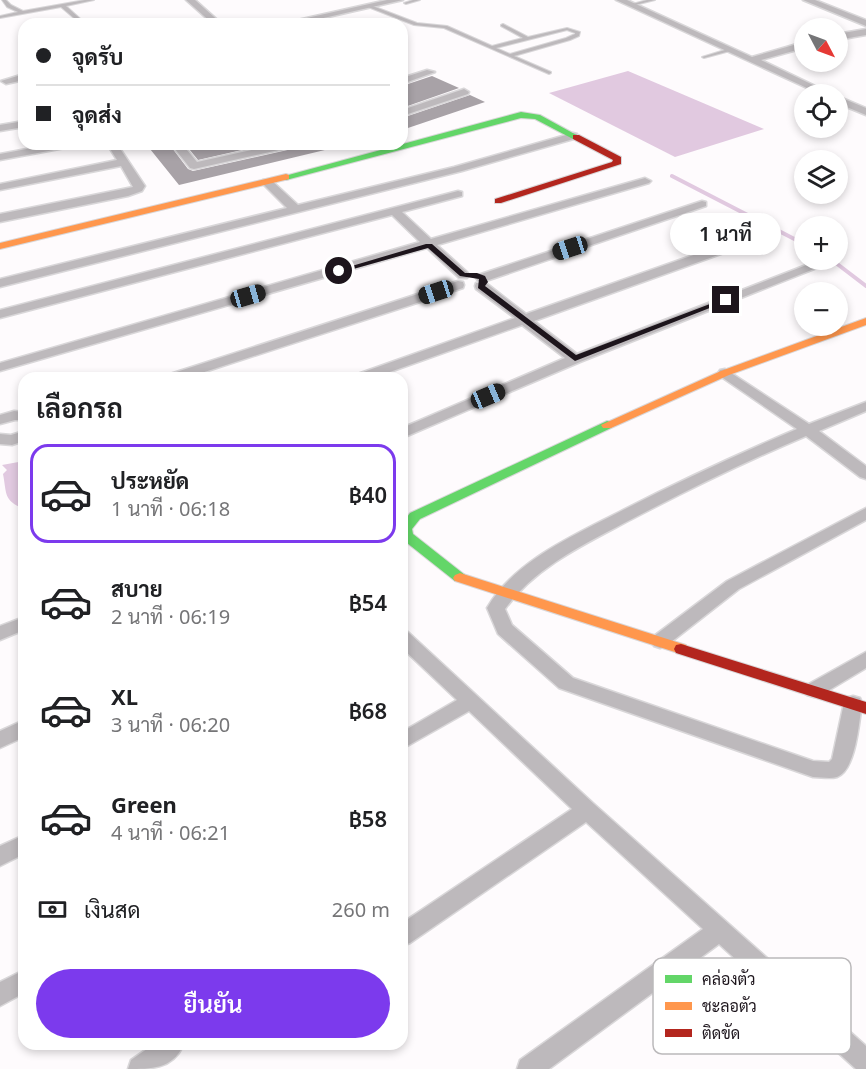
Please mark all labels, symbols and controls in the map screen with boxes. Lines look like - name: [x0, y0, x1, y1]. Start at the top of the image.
- north arrow: [794, 18, 848, 72]
- map controls: [794, 18, 848, 336]
- text: จุดรับ: [72, 41, 123, 71]
- button: locate: [794, 84, 848, 138]
- text: จุดส่ง: [72, 99, 122, 129]
- button: layers: [794, 150, 848, 204]
- callout: 1 นาที: [670, 213, 782, 255]
- button: +: [794, 216, 848, 270]
- text: 1 นาที: [699, 220, 752, 247]
- car: [550, 234, 590, 262]
- route start: [325, 257, 352, 284]
- car: [416, 278, 456, 306]
- car: [228, 282, 268, 310]
- button: −: [794, 282, 848, 336]
- route end: [712, 286, 739, 313]
- car: [468, 381, 508, 411]
- text: เลือกรถ: [36, 389, 123, 426]
- text: ประหยัด: [111, 465, 189, 495]
- icon: car: [39, 467, 93, 521]
- text: ฿40: [349, 479, 387, 509]
- text: 1 นาที · 06:18: [111, 495, 230, 522]
- text: สบาย: [111, 573, 163, 603]
- icon: car: [39, 575, 93, 629]
- text: ฿54: [349, 587, 387, 617]
- text: 2 นาที · 06:19: [111, 603, 230, 630]
- text: XL: [111, 681, 138, 711]
- icon: car: [39, 683, 93, 737]
- text: ฿68: [349, 695, 387, 725]
- text: 3 นาที · 06:20: [111, 711, 230, 738]
- text: Green: [111, 789, 177, 819]
- icon: car: [39, 791, 93, 845]
- text: ฿58: [349, 803, 387, 833]
- text: 4 นาที · 06:21: [111, 819, 230, 846]
- icon: cash: [36, 893, 69, 926]
- text: เงินสด: [84, 894, 141, 924]
- text: 260 m: [332, 896, 390, 923]
- legend: [653, 958, 851, 1054]
- text: คล่องตัว: [702, 968, 756, 990]
- button: ยืนยัน: [36, 969, 390, 1038]
- text: ชะลอตัว: [702, 995, 757, 1017]
- text: ติดขัด: [702, 1022, 740, 1044]

